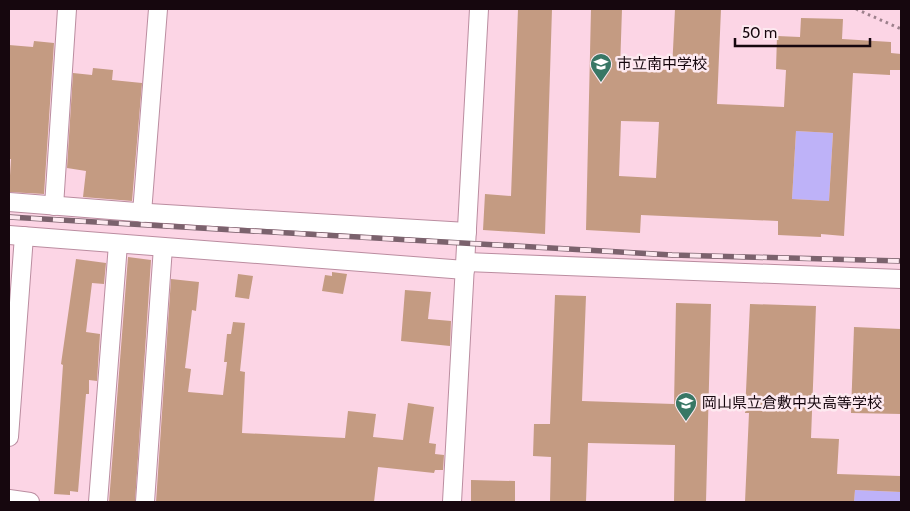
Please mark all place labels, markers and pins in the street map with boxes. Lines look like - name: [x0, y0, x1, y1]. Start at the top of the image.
- school or university icon: 市立南中学校: [589, 52, 613, 83]
- place label: 市立南中学校: [617, 55, 707, 73]
- school or university icon: 岡山県立倉敷中央高等学校: [674, 391, 698, 422]
- place label: 岡山県立倉敷中央高等学校: [702, 394, 882, 412]

